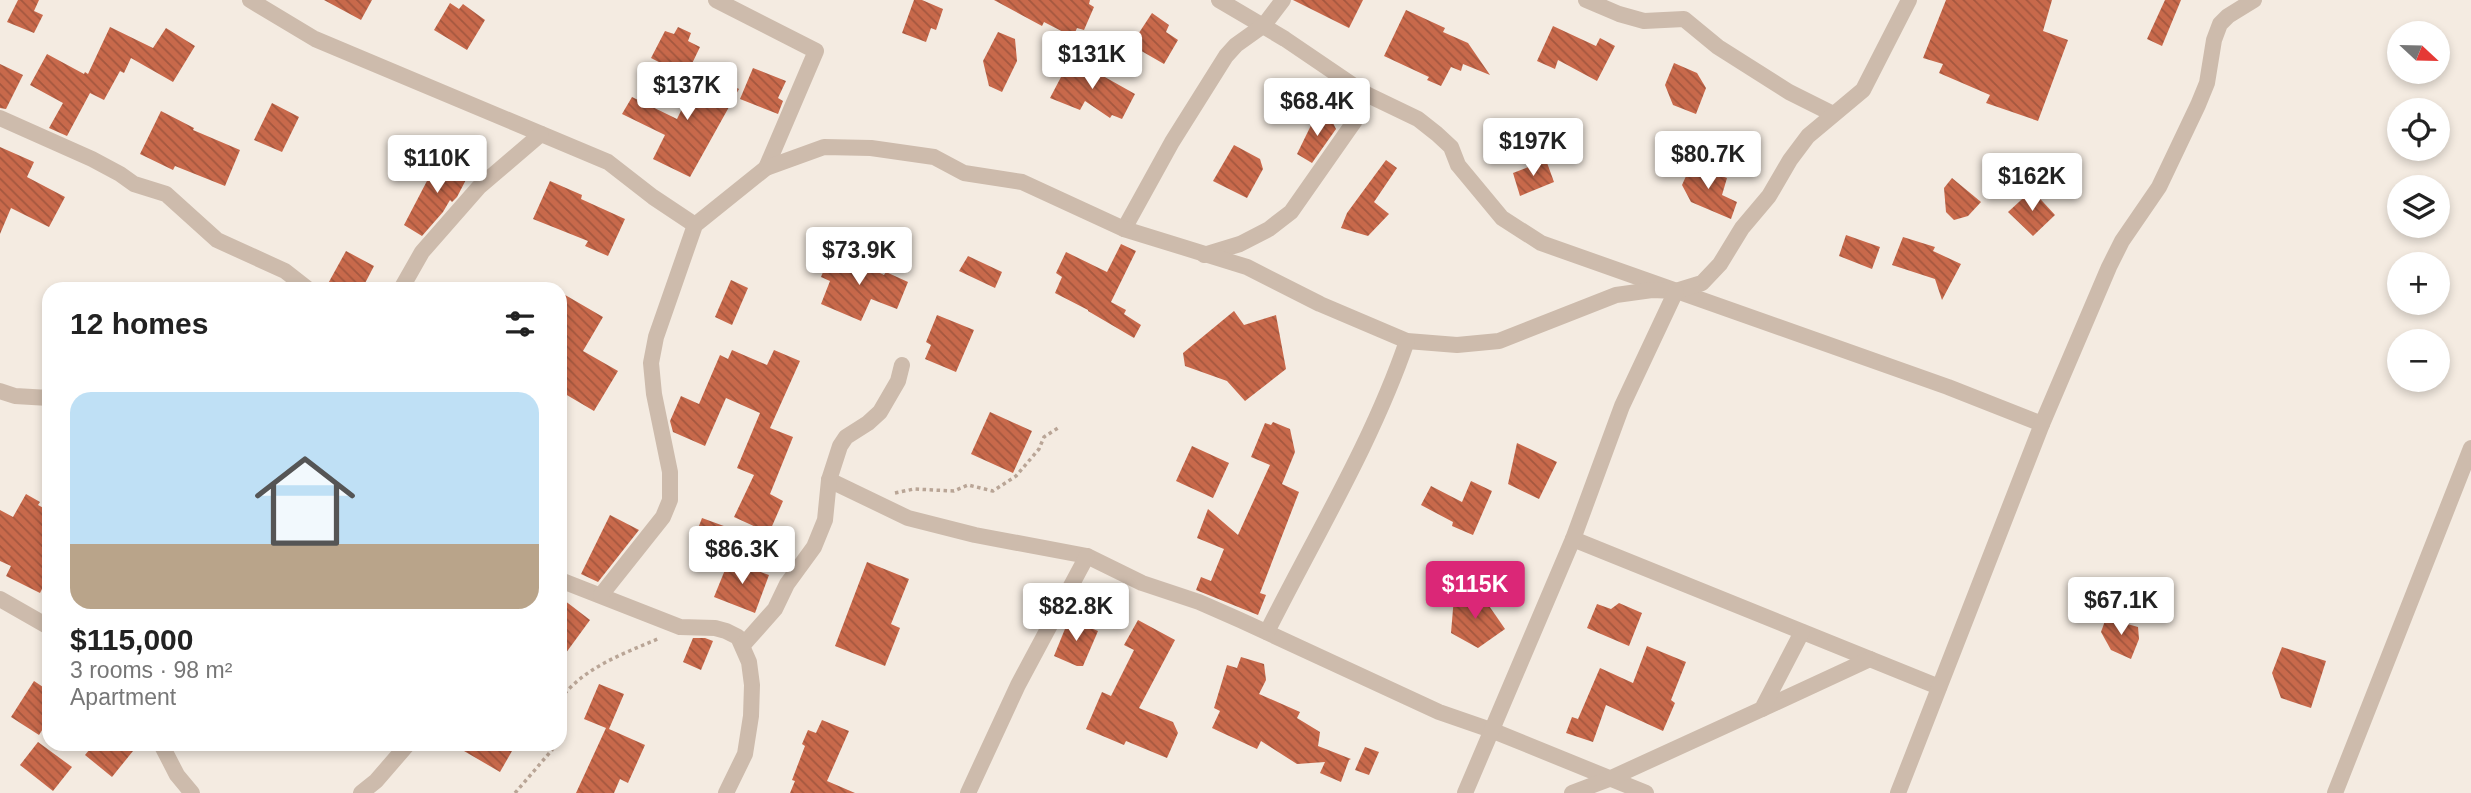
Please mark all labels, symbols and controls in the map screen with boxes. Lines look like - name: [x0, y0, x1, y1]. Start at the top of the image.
- north arrow: [2387, 21, 2450, 84]
- map controls: [2387, 21, 2450, 392]
- pin: $131K: [1043, 32, 1141, 91]
- text: $131K: [1058, 41, 1126, 67]
- pin: $137K: [638, 62, 736, 122]
- text: $137K: [653, 72, 721, 98]
- pin: $68.4K: [1260, 78, 1374, 138]
- text: $68.4K: [1280, 88, 1354, 114]
- button: locate: [2387, 98, 2450, 161]
- pin: $197K: [1484, 118, 1582, 178]
- text: $197K: [1499, 128, 1567, 154]
- pin: $80.7K: [1651, 132, 1765, 191]
- pin: $110K: [388, 136, 486, 195]
- text: $80.7K: [1671, 141, 1745, 167]
- text: $110K: [404, 145, 470, 171]
- pin: $162K: [1983, 154, 2081, 213]
- text: $162K: [1998, 163, 2066, 189]
- button: layers: [2387, 175, 2450, 238]
- pin: $73.9K: [802, 228, 916, 287]
- text: $73.9K: [822, 237, 896, 263]
- button: +: [2387, 252, 2450, 315]
- icon: filters: [501, 305, 539, 343]
- text: 12 homes: [70, 307, 208, 340]
- button: −: [2387, 329, 2450, 392]
- icon: home: [242, 438, 368, 564]
- pin: $86.3K: [685, 526, 799, 586]
- text: $86.3K: [705, 536, 779, 562]
- pin: $115K: [1426, 562, 1524, 621]
- text: $115K: [1442, 571, 1508, 597]
- pin: $67.1K: [2064, 578, 2178, 637]
- pin: $82.8K: [1019, 584, 1133, 643]
- text: $67.1K: [2084, 587, 2158, 613]
- text: $82.8K: [1039, 593, 1113, 619]
- text: $115,000: [70, 623, 193, 656]
- text: 3 rooms · 98 m²: [70, 657, 232, 683]
- text: Apartment: [70, 684, 176, 710]

